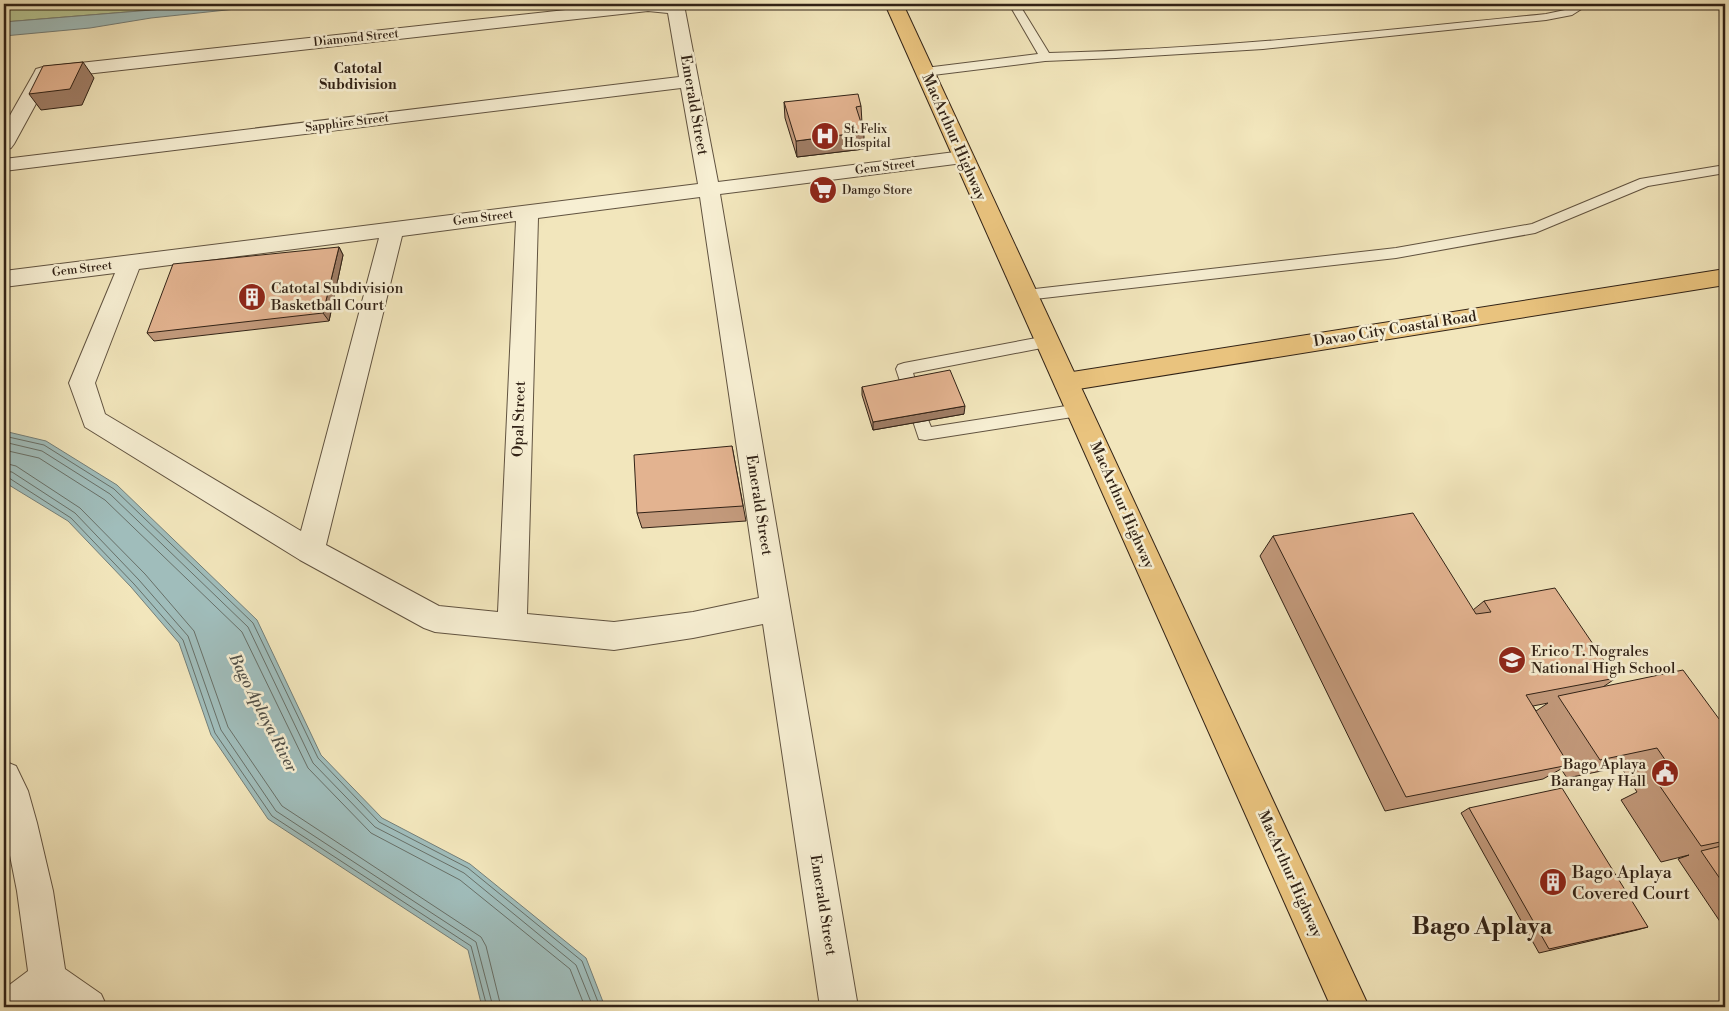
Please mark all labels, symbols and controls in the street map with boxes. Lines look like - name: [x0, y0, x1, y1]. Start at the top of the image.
- street label: Diamond Street: [313, 26, 400, 50]
- street label: Emerald Street: [676, 53, 712, 157]
- district label: Catotal Subdivision: [319, 60, 397, 94]
- street label: MacArthur Highway: [917, 71, 991, 204]
- street label: Sapphire Street: [304, 110, 390, 136]
- hospital icon: St. Felix Hospital: [810, 121, 840, 151]
- place label: St. Felix Hospital: [844, 122, 891, 151]
- street label: Gem Street: [854, 156, 917, 178]
- supermarket icon: Damgo Store: [808, 175, 838, 205]
- place label: Damgo Store: [842, 183, 912, 198]
- street label: Gem Street: [452, 207, 515, 229]
- street label: Gem Street: [51, 258, 114, 280]
- place label: Catotal Subdivision Basketball Court: [270, 279, 404, 315]
- building icon: Catotal Subdivision Basketball Court: [237, 282, 267, 312]
- street label: Davao City Coastal Road: [1312, 307, 1478, 351]
- street label: Opal Street: [508, 380, 530, 457]
- street label: MacArthur Highway: [1085, 439, 1159, 572]
- street label: Emerald Street: [742, 453, 776, 557]
- place label: Erico T. Nograles National High School: [1531, 642, 1676, 678]
- school or university icon: Erico T. Nograles National High School: [1497, 645, 1527, 675]
- water label: Bago Aplaya River: [224, 649, 302, 777]
- place label: Bago Aplaya Barangay Hall: [1550, 755, 1647, 791]
- public building icon: Bago Aplaya Barangay Hall: [1650, 758, 1680, 788]
- street label: MacArthur Highway: [1253, 808, 1327, 941]
- street label: Emerald Street: [806, 853, 840, 957]
- place label: Bago Aplaya Covered Court: [1571, 861, 1691, 905]
- building icon: Bago Aplaya Covered Court: [1538, 867, 1568, 897]
- district label: Bago Aplaya: [1412, 912, 1553, 942]

